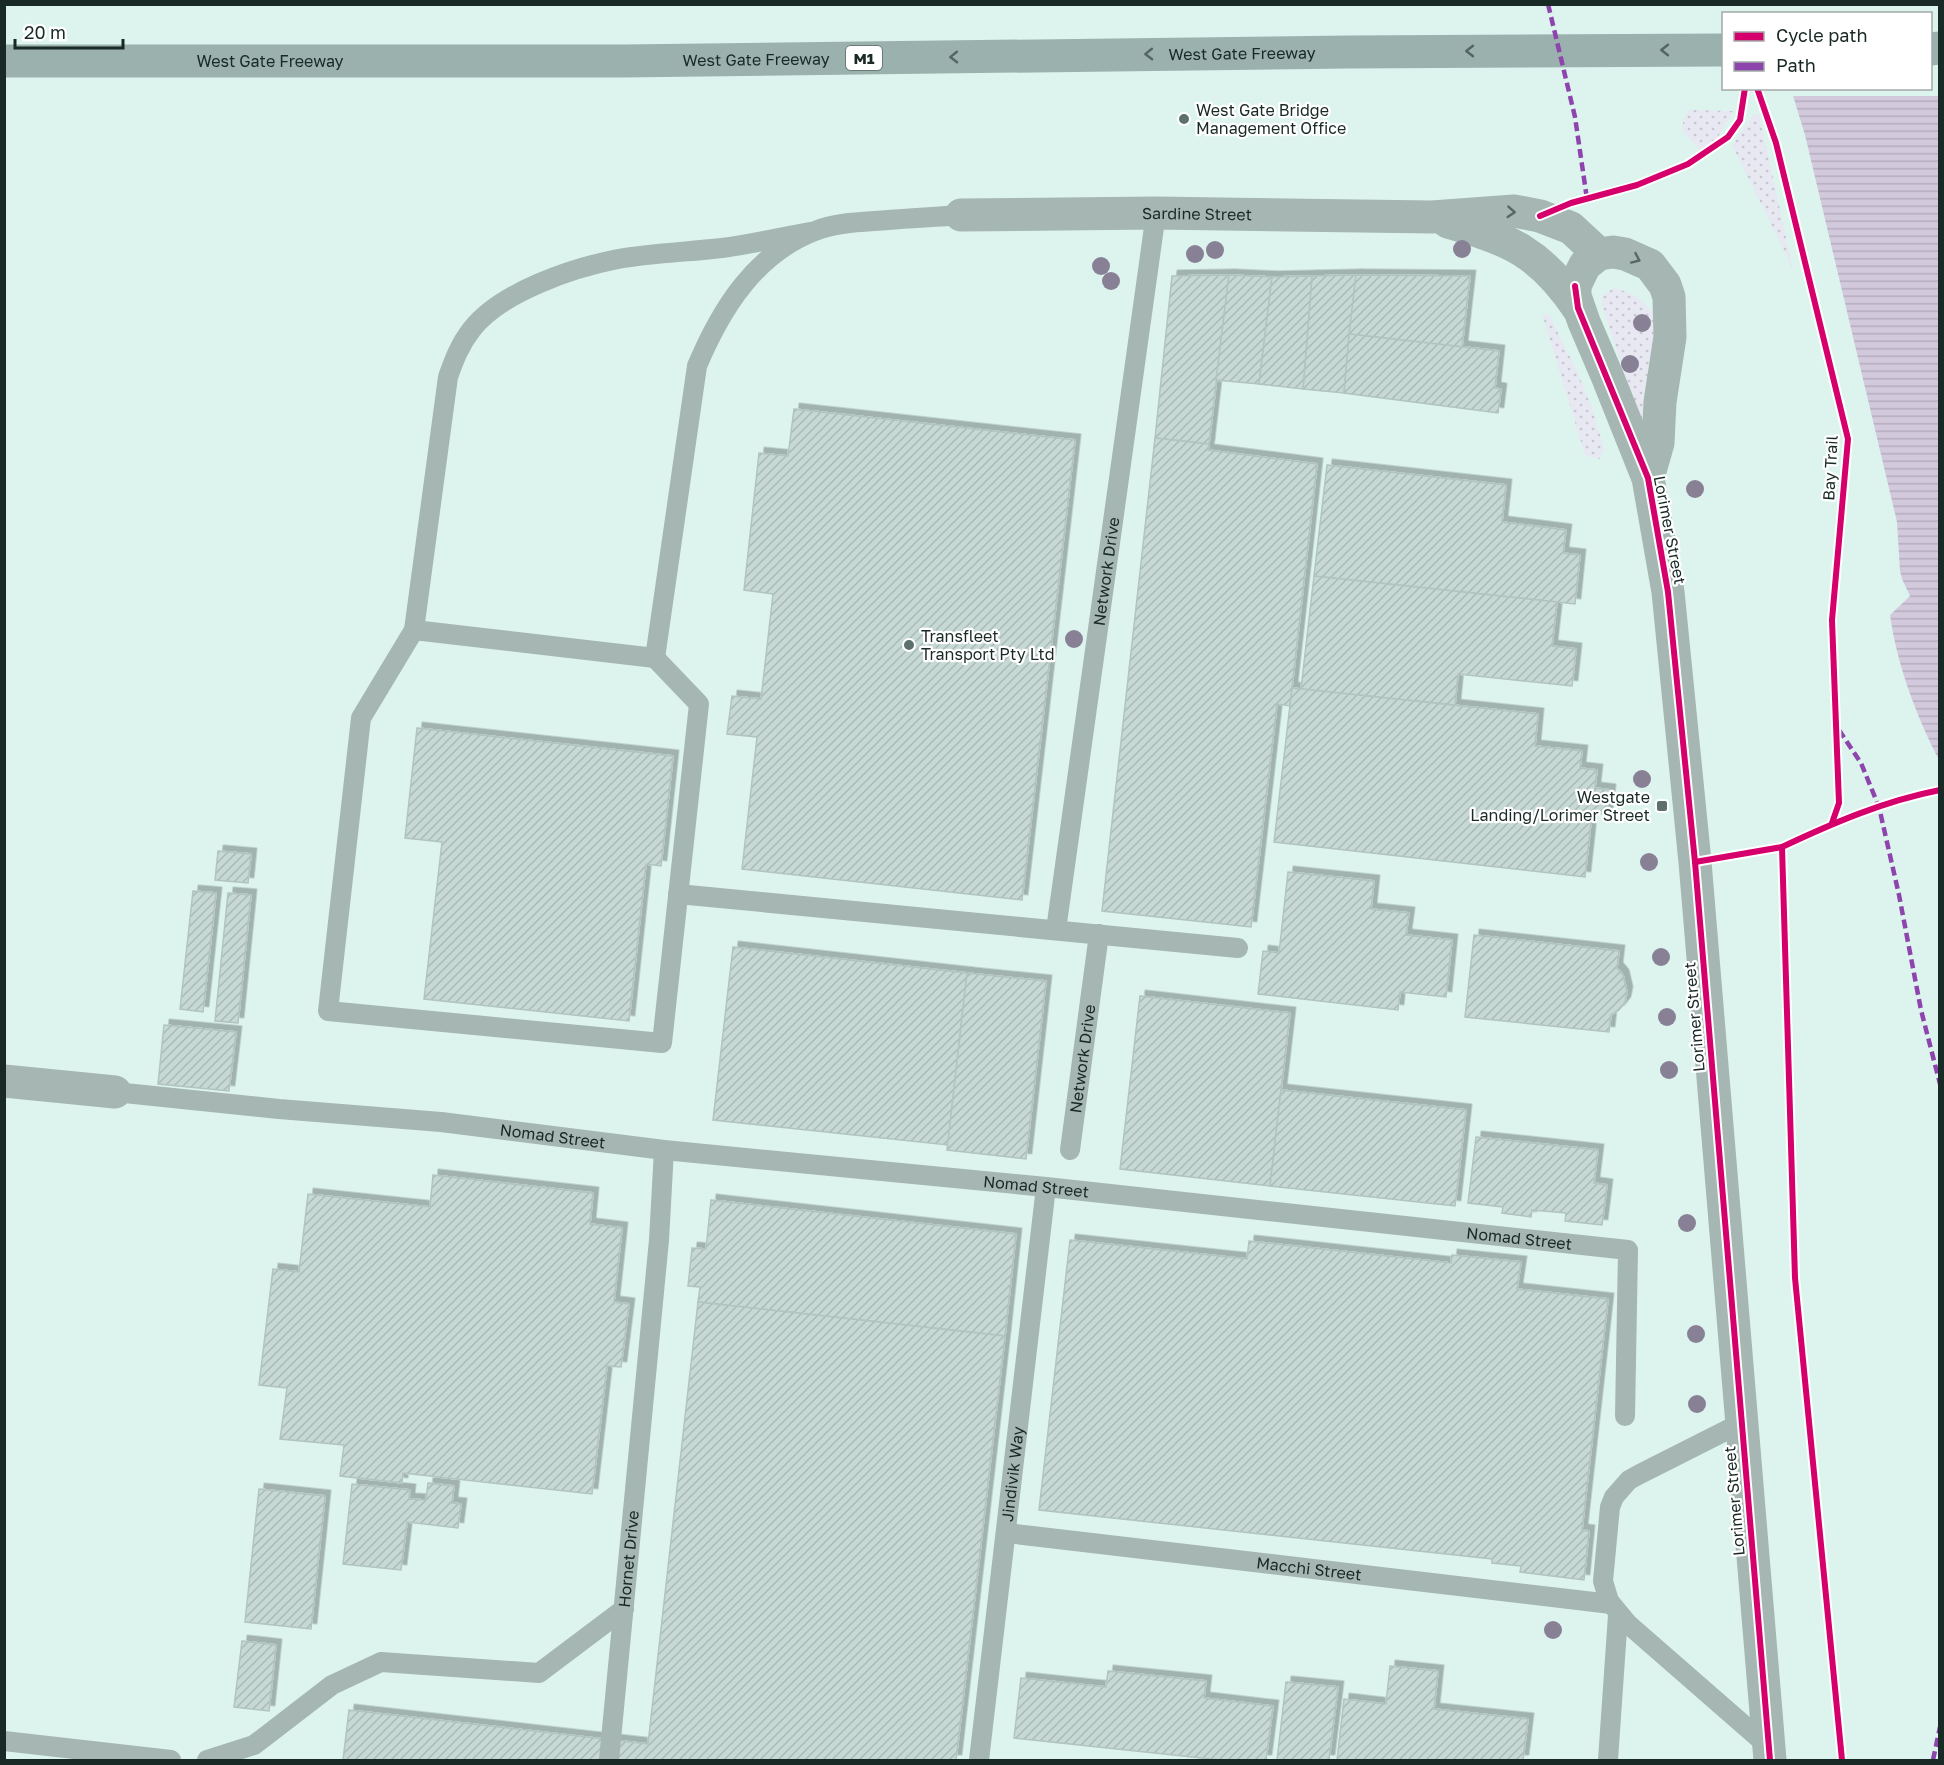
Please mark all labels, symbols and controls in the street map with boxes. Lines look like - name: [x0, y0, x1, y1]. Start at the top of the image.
- scale bar: [15, 12, 123, 50]
- legend: [1722, 12, 1932, 90]
- text: 20 m: [24, 21, 66, 43]
- text: Cycle path: [1776, 24, 1868, 46]
- street label: West Gate Freeway: [1168, 42, 1316, 64]
- one-way arrow: [1661, 44, 1670, 56]
- one-way arrow: [1466, 45, 1475, 57]
- road number: M1: [846, 46, 882, 70]
- street label: West Gate Freeway: [682, 48, 830, 70]
- one-way arrow: [1145, 48, 1154, 60]
- street label: West Gate Freeway: [196, 51, 344, 71]
- one-way arrow: [950, 51, 959, 63]
- text: Path: [1776, 54, 1816, 76]
- place label: West Gate Bridge Management Office: [1196, 100, 1346, 138]
- marker: West Gate Bridge Management Office: [1177, 112, 1191, 126]
- street label: Sardine Street: [1142, 203, 1252, 224]
- one-way arrow: [1506, 205, 1515, 218]
- one-way arrow: [1630, 251, 1641, 263]
- street label: Bay Trail: [1818, 435, 1842, 501]
- street label: Lorimer Street: [1650, 474, 1690, 586]
- street label: Network Drive: [1089, 516, 1123, 627]
- place label: Transfleet Transport Pty Ltd: [921, 626, 1055, 664]
- marker: Transfleet Transport Pty Ltd: [902, 638, 916, 652]
- place label: Westgate Landing/Lorimer Street: [1470, 787, 1650, 825]
- marker: Westgate Landing/Lorimer Street: [1655, 799, 1669, 813]
- street label: Lorimer Street: [1679, 961, 1709, 1073]
- street label: Network Drive: [1065, 1003, 1099, 1114]
- street label: Nomad Street: [499, 1119, 607, 1153]
- street label: Nomad Street: [982, 1171, 1090, 1202]
- street label: Nomad Street: [1465, 1223, 1573, 1254]
- street label: Jindivik Way: [997, 1425, 1028, 1523]
- street label: Lorimer Street: [1719, 1445, 1749, 1557]
- street label: Hornet Drive: [614, 1510, 643, 1608]
- street label: Macchi Street: [1255, 1552, 1363, 1585]

